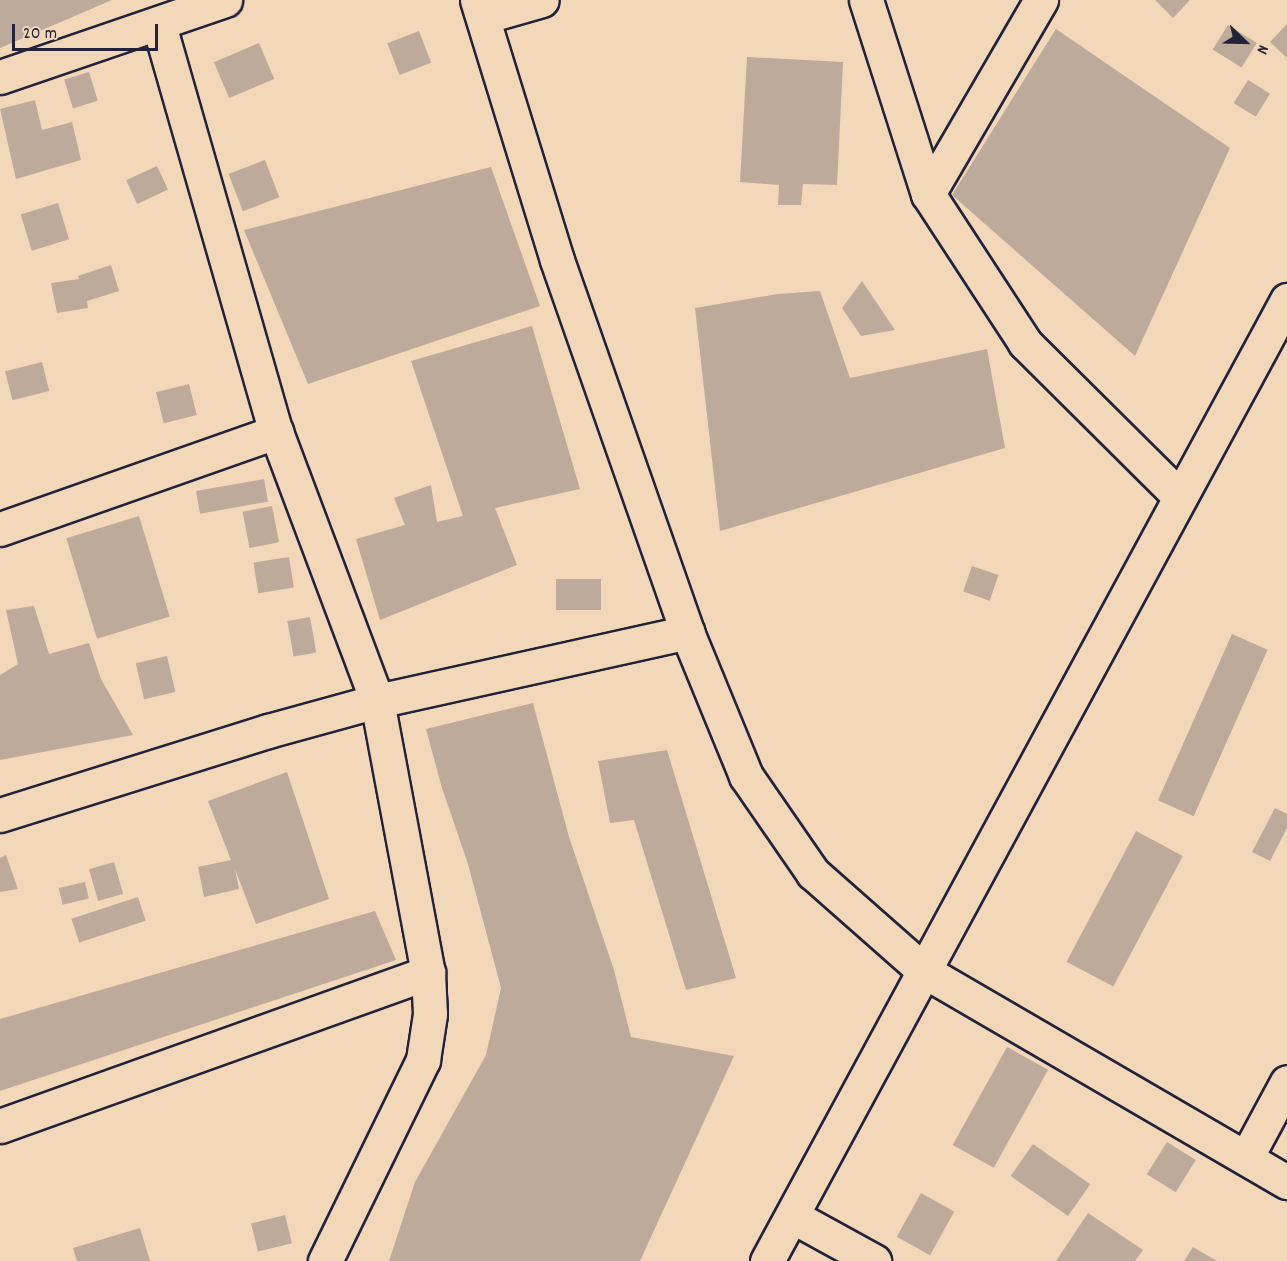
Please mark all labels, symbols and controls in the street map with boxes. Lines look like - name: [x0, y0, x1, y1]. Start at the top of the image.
- scale bar: [15, 12, 160, 50]
- north arrow: [1215, 12, 1275, 72]
- text: 20 m: [23, 22, 57, 47]
- text: N: [1250, 41, 1274, 57]

